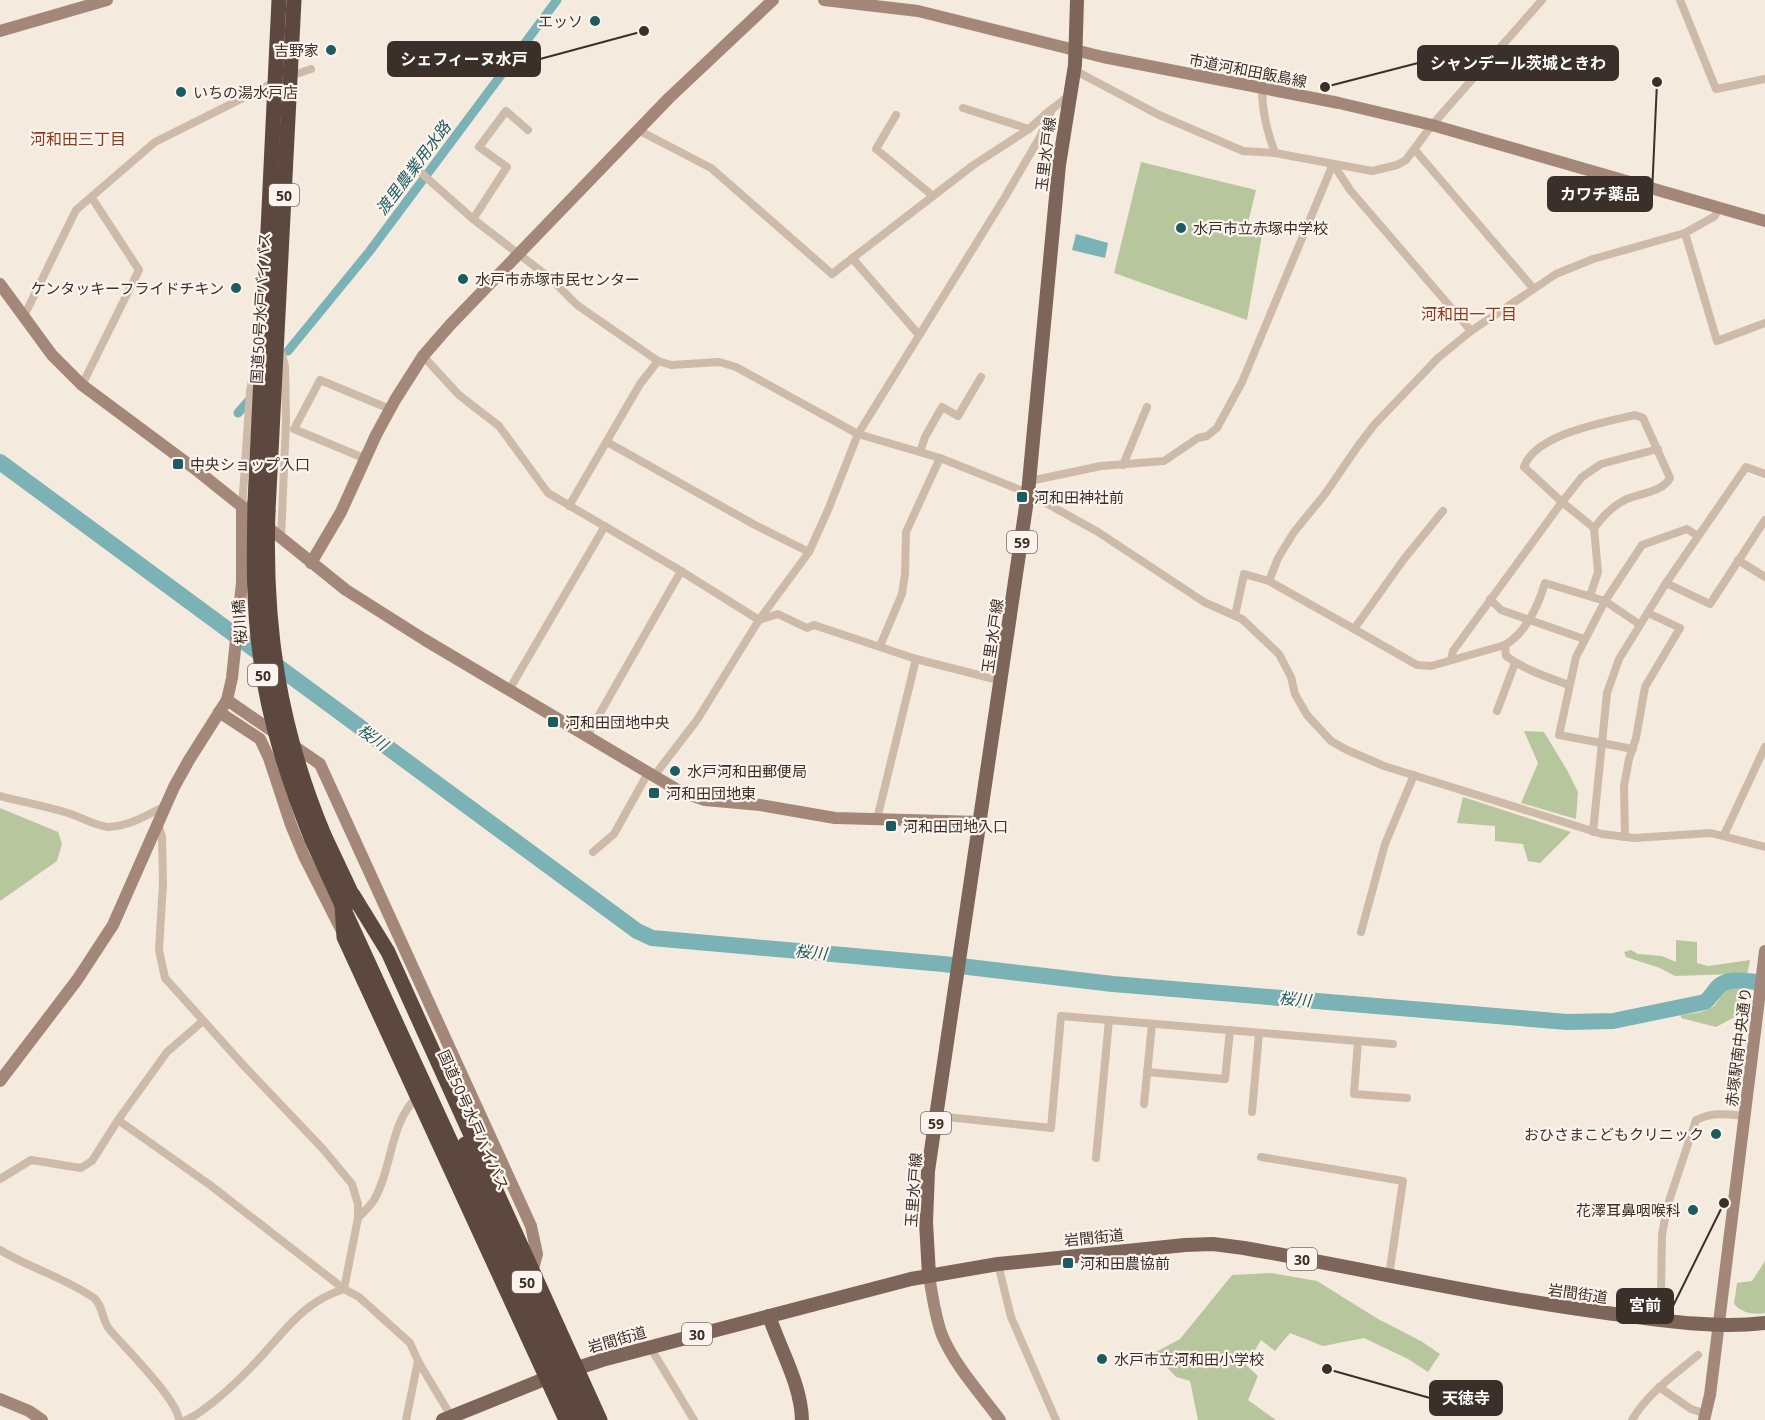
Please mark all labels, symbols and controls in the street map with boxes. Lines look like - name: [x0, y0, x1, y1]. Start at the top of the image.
- place label: エッソ: [538, 11, 583, 31]
- marker: エッソ: [588, 14, 602, 28]
- place label: 吉野家: [274, 40, 319, 60]
- callout: シェフィーヌ水戸: [388, 42, 540, 76]
- marker: 吉野家: [324, 43, 338, 57]
- callout: シャンデール茨城ときわ: [1418, 46, 1618, 80]
- text: シェフィーヌ水戸: [400, 48, 528, 70]
- street label: 市道河和田飯島線: [1187, 49, 1309, 91]
- text: シャンデール茨城ときわ: [1430, 52, 1606, 74]
- place label: いちの湯水戸店: [193, 82, 298, 102]
- marker: いちの湯水戸店: [174, 85, 188, 99]
- water label: 渡里農業用水路: [371, 115, 457, 219]
- street label: 玉里水戸線: [1031, 116, 1059, 192]
- district label: 河和田三丁目: [30, 128, 126, 150]
- callout: カワチ薬品: [1548, 177, 1652, 211]
- text: カワチ薬品: [1560, 183, 1640, 205]
- road number: 50: [269, 184, 299, 206]
- place label: 水戸市立赤塚中学校: [1193, 218, 1328, 238]
- marker: 水戸市立赤塚中学校: [1174, 221, 1188, 235]
- street label: 国道50号水戸バイパス: [246, 232, 274, 384]
- place label: 水戸市赤塚市民センター: [475, 269, 640, 289]
- marker: 水戸市赤塚市民センター: [456, 272, 470, 286]
- place label: ケンタッキーフライドチキン: [31, 278, 224, 298]
- marker: ケンタッキーフライドチキン: [229, 281, 243, 295]
- district label: 河和田一丁目: [1421, 303, 1517, 325]
- place label: 中央ショップ入口: [190, 454, 310, 474]
- marker: 中央ショップ入口: [171, 457, 185, 471]
- place label: 河和田神社前: [1034, 487, 1124, 507]
- marker: 河和田神社前: [1015, 490, 1029, 504]
- road number: 59: [1007, 531, 1037, 553]
- street label: 玉里水戸線: [977, 597, 1007, 675]
- street label: 桜川橋: [227, 599, 251, 645]
- road number: 50: [248, 664, 278, 686]
- place label: 河和田団地中央: [565, 712, 670, 732]
- marker: 河和田団地中央: [546, 715, 560, 729]
- water label: 桜川: [354, 719, 394, 756]
- place label: 水戸河和田郵便局: [687, 761, 807, 781]
- marker: 水戸河和田郵便局: [668, 764, 682, 778]
- place label: 河和田団地東: [666, 783, 756, 803]
- marker: 河和田団地東: [647, 786, 661, 800]
- place label: 河和田団地入口: [903, 816, 1008, 836]
- marker: 河和田団地入口: [884, 819, 898, 833]
- water label: 桜川: [794, 940, 830, 965]
- street label: 赤塚駅南中央通り: [1721, 986, 1755, 1108]
- water label: 桜川: [1278, 987, 1314, 1012]
- street label: 国道50号水戸バイパス: [434, 1047, 514, 1193]
- road number: 59: [921, 1112, 951, 1134]
- place label: おひさまこどもクリニック: [1524, 1124, 1704, 1144]
- marker: おひさまこどもクリニック: [1709, 1127, 1723, 1141]
- street label: 玉里水戸線: [900, 1152, 926, 1228]
- place label: 花澤耳鼻咽喉科: [1576, 1200, 1681, 1220]
- marker: 花澤耳鼻咽喉科: [1686, 1203, 1700, 1217]
- street label: 岩間街道: [1063, 1224, 1125, 1250]
- road number: 30: [1287, 1248, 1317, 1270]
- place label: 河和田農協前: [1080, 1253, 1170, 1273]
- marker: 河和田農協前: [1061, 1256, 1075, 1270]
- road number: 50: [512, 1271, 542, 1293]
- street label: 岩間街道: [1547, 1279, 1609, 1307]
- callout: 宮前: [1617, 1289, 1673, 1323]
- text: 宮前: [1629, 1294, 1661, 1316]
- street label: 岩間街道: [585, 1321, 649, 1357]
- road number: 30: [682, 1323, 712, 1345]
- place label: 水戸市立河和田小学校: [1114, 1349, 1264, 1369]
- marker: 水戸市立河和田小学校: [1095, 1352, 1109, 1366]
- callout: 天徳寺: [1430, 1381, 1502, 1415]
- text: 天徳寺: [1442, 1387, 1490, 1409]

